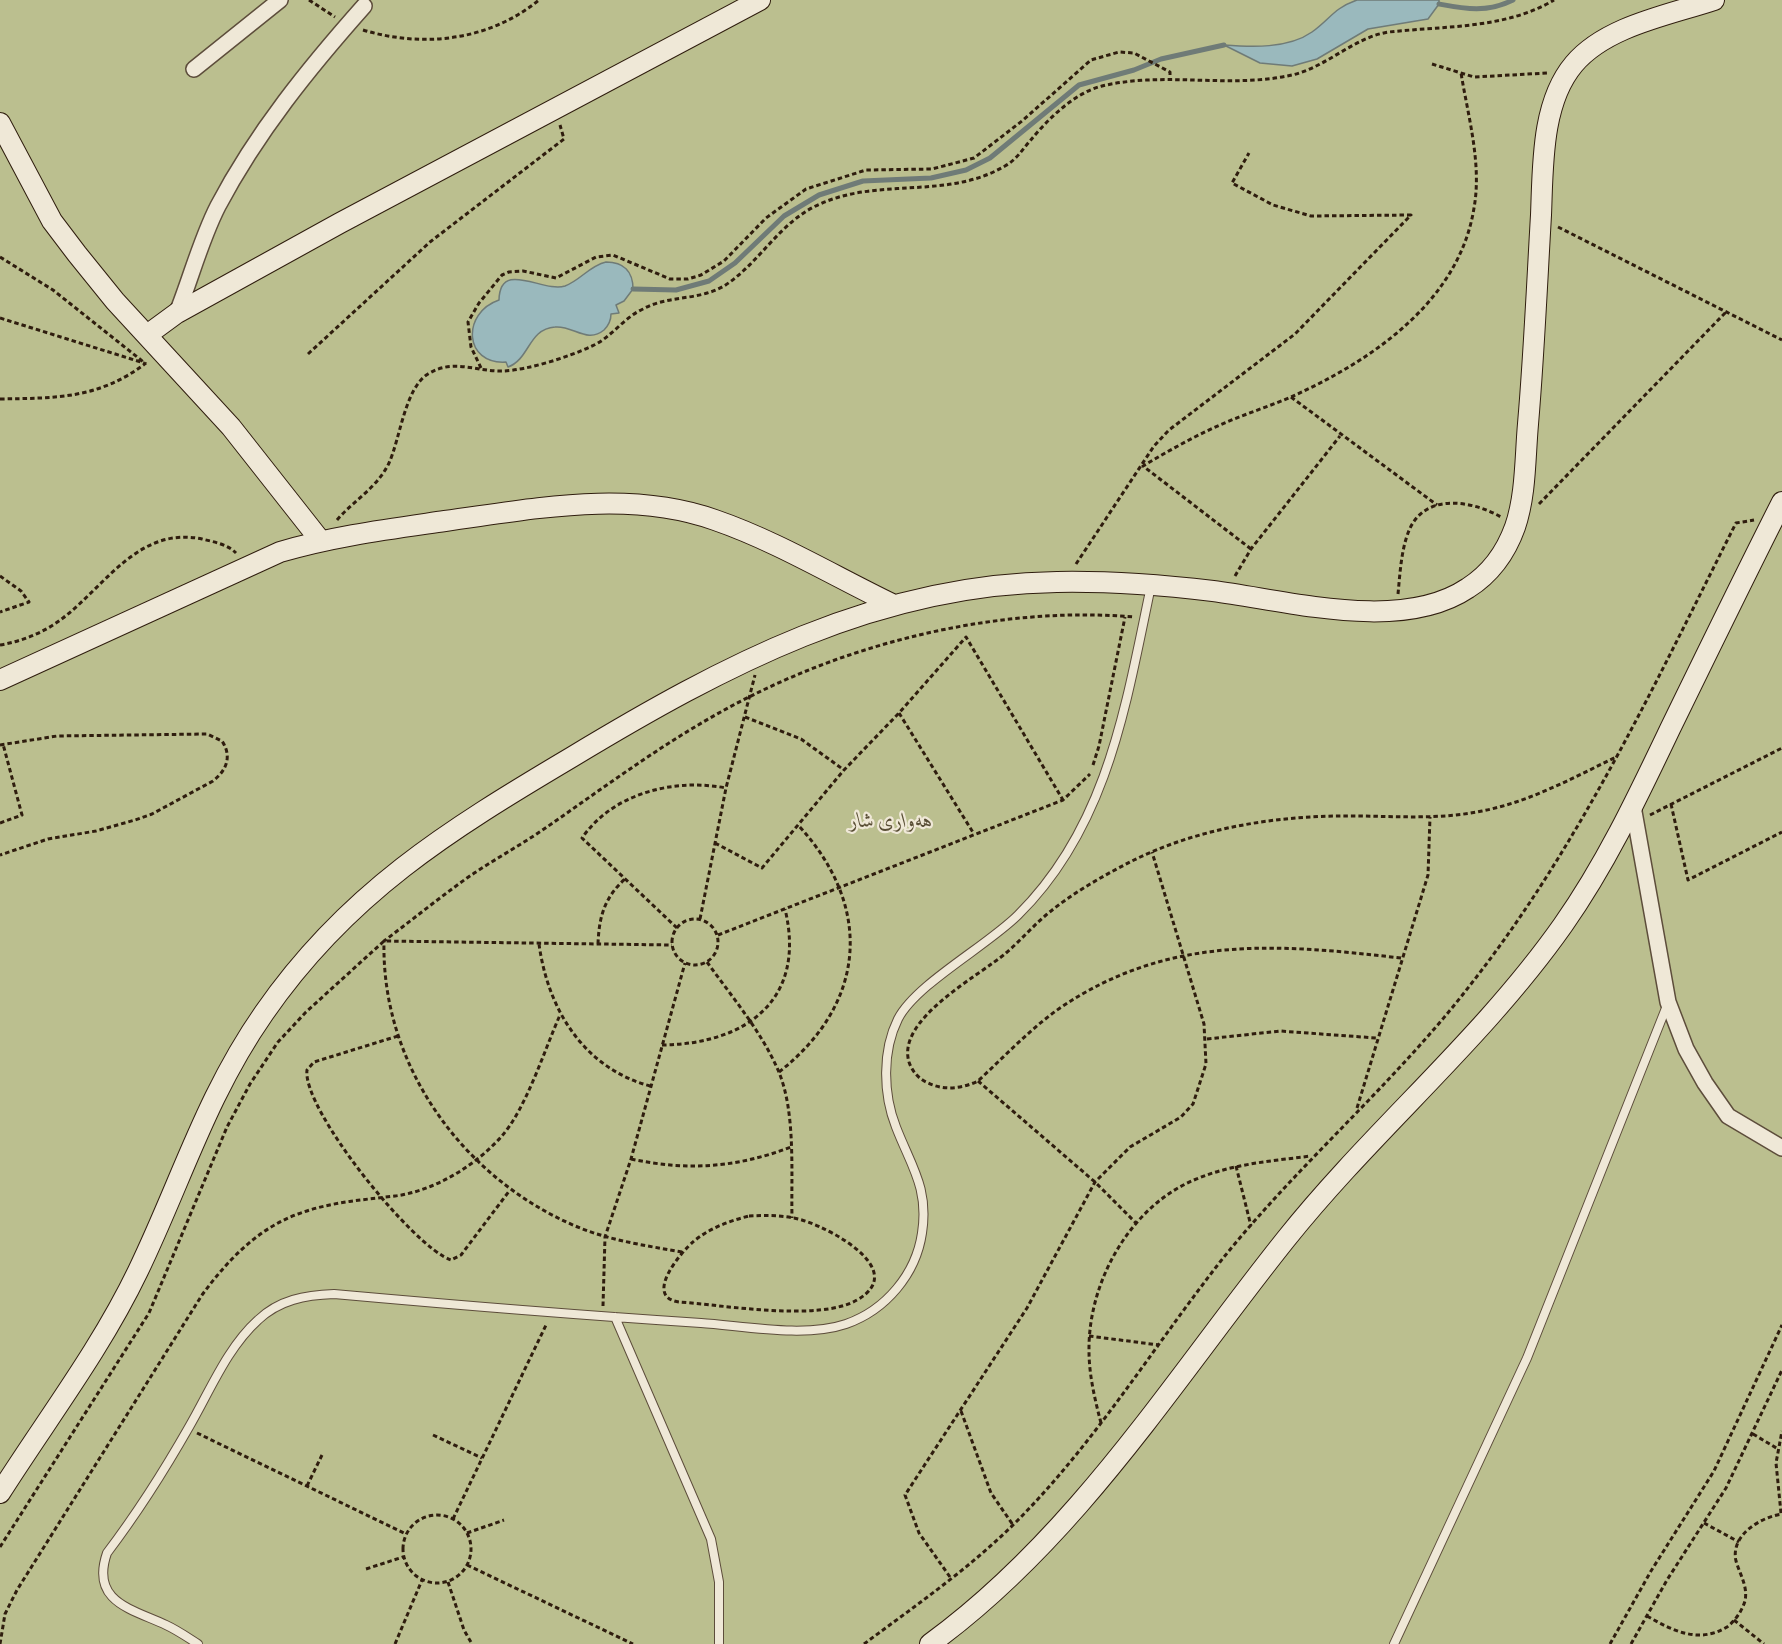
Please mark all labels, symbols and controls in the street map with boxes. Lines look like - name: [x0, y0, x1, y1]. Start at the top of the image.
- park label: هەواری شار: [849, 809, 933, 835]

